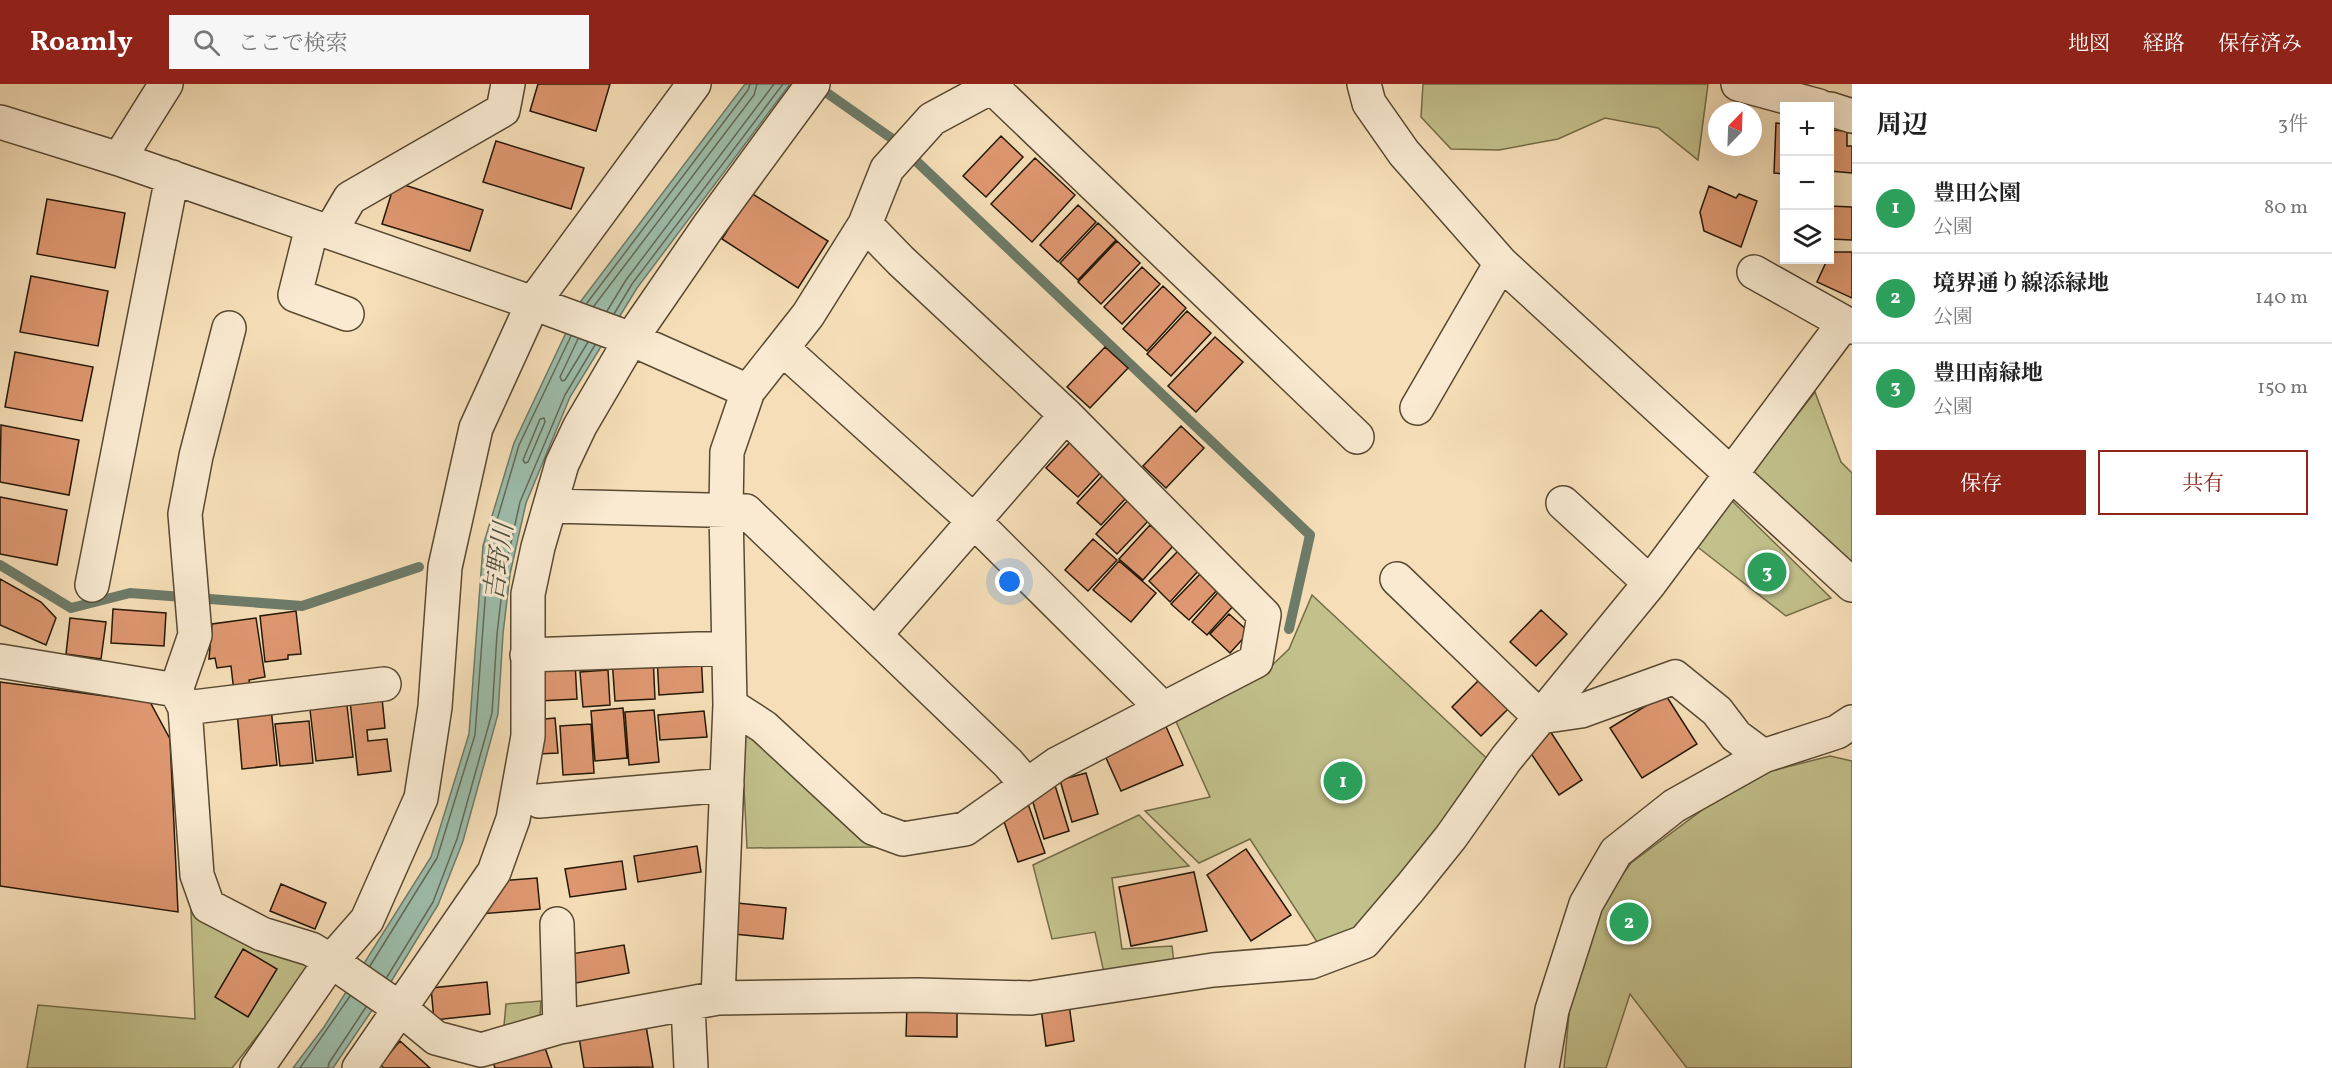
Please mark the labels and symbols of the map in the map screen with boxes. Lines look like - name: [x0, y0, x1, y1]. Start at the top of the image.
- north arrow: [1708, 102, 1762, 156]
- water label: 吉野川: [477, 518, 524, 603]
- pin: 3: [1748, 550, 1786, 594]
- your location: [995, 567, 1024, 596]
- pin: 1: [1324, 758, 1362, 804]
- pin: 2: [1610, 900, 1648, 944]

